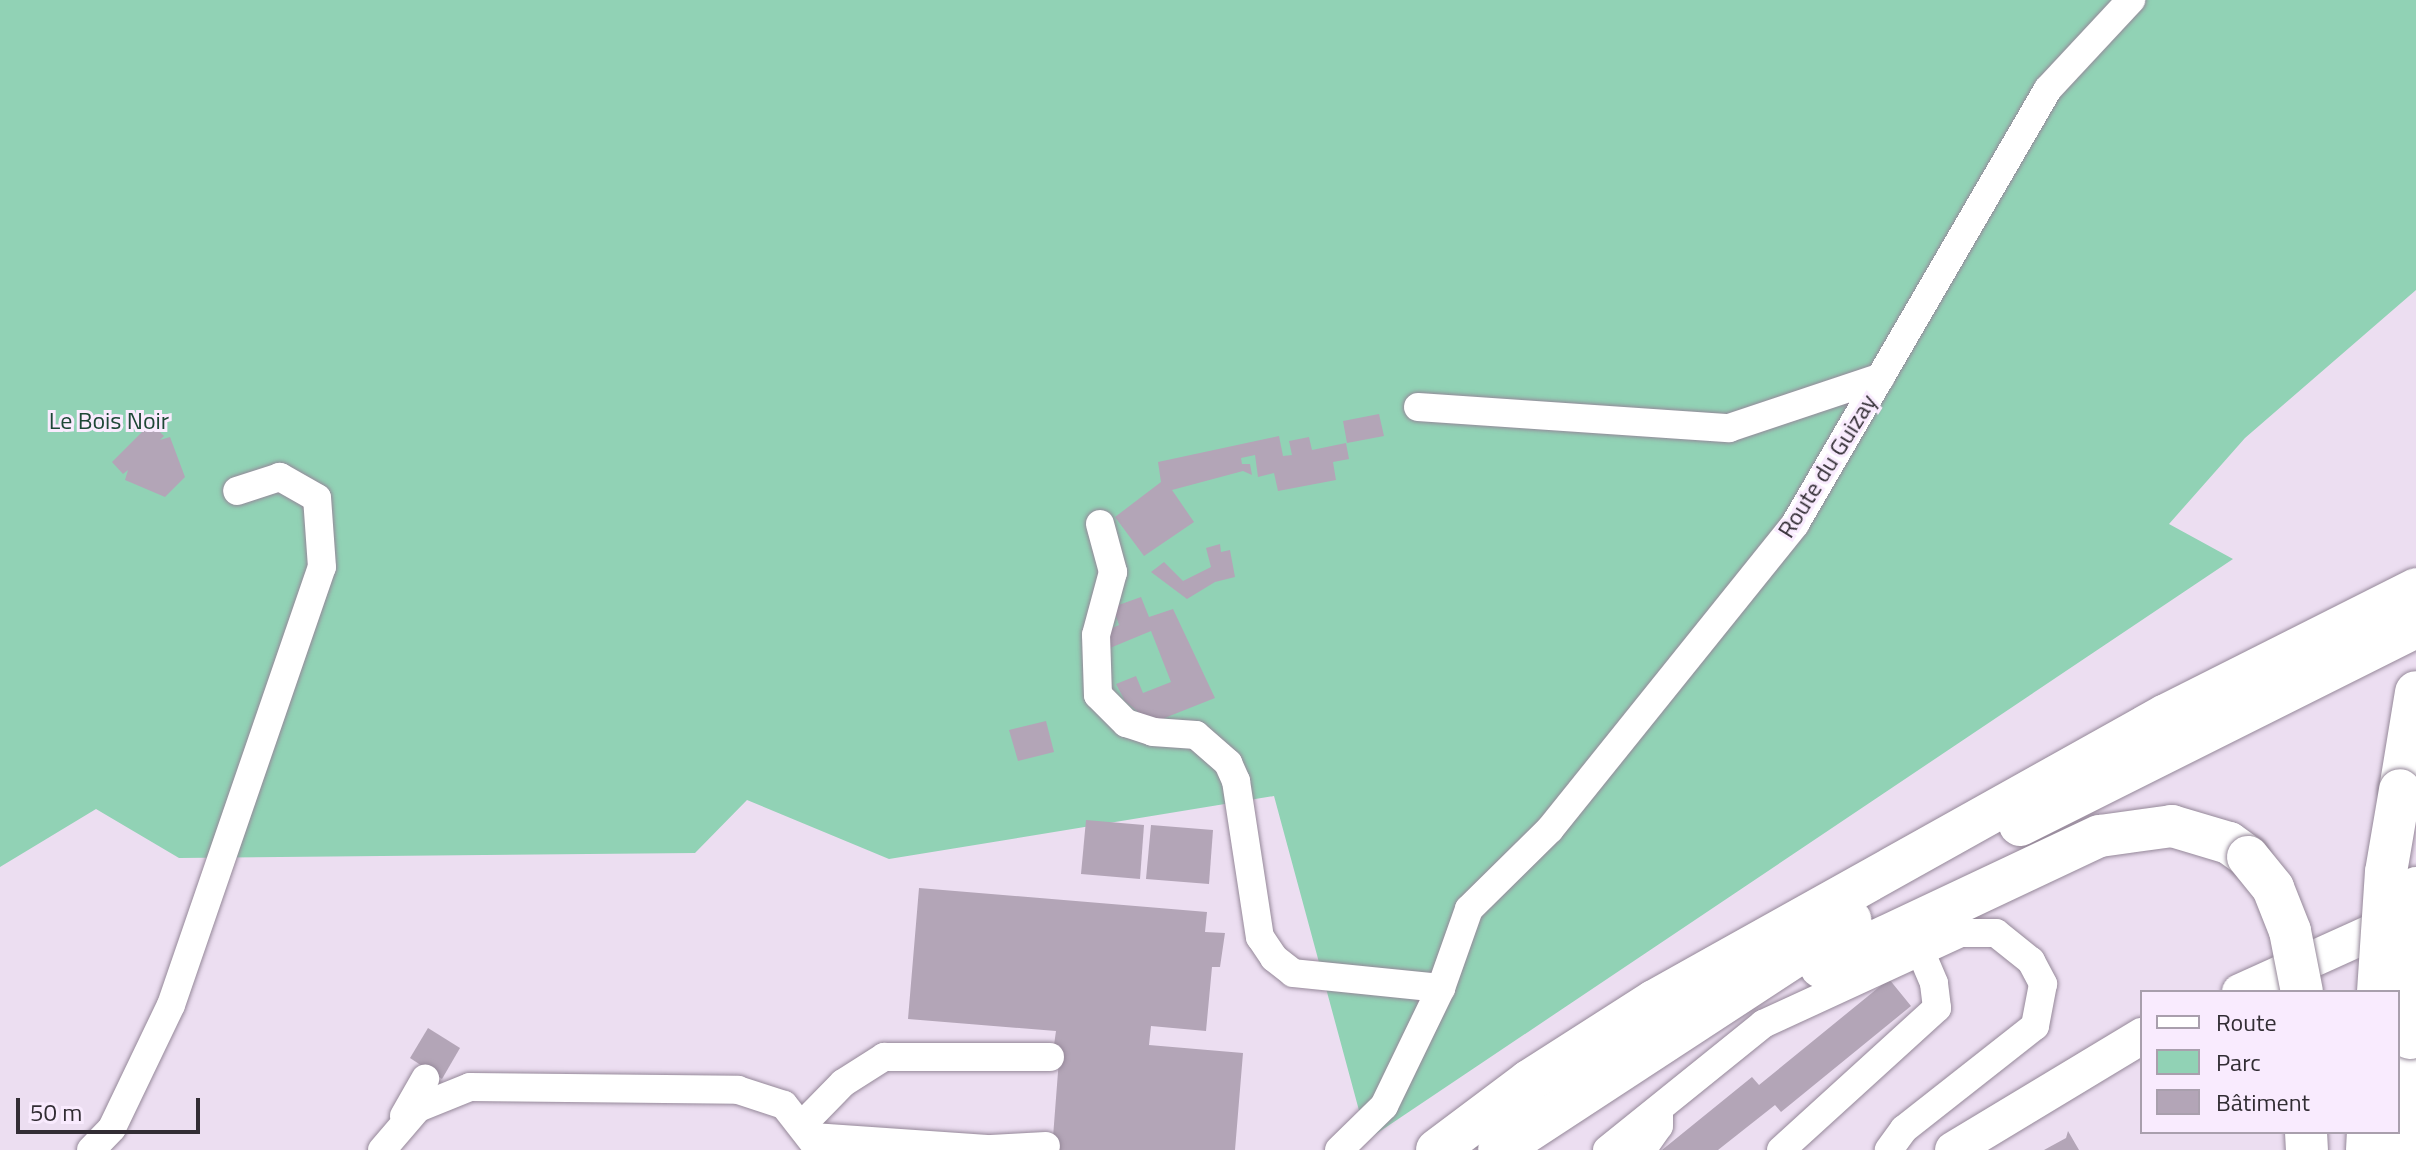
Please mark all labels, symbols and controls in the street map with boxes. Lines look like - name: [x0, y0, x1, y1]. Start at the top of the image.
- street label: Route du Guizay: [1771, 389, 1883, 543]
- park label: Le Bois Noir: [49, 407, 169, 435]
- legend: [2140, 990, 2400, 1134]
- text: Route: [2216, 1004, 2277, 1040]
- text: Parc: [2216, 1044, 2261, 1080]
- scale bar: [20, 1082, 204, 1132]
- text: Bâtiment: [2216, 1084, 2310, 1120]
- text: 50 m: [30, 1094, 82, 1130]

